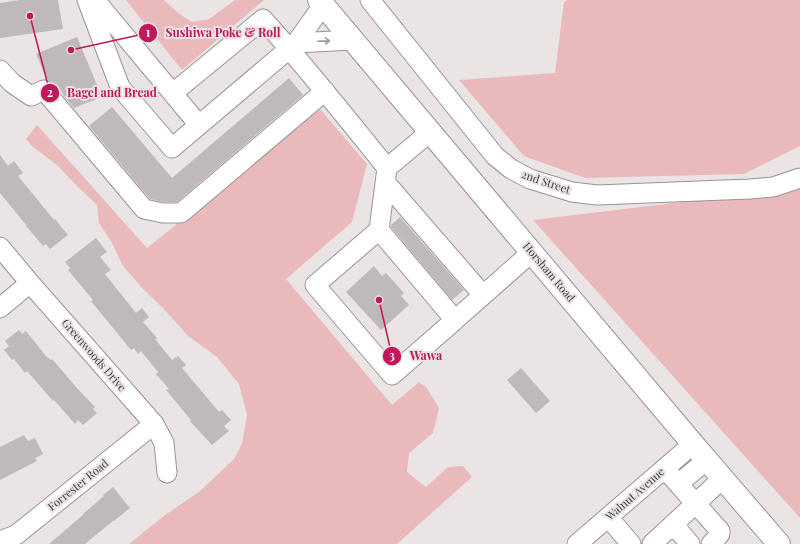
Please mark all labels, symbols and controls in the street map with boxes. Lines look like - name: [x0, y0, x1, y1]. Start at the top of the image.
- callout: Sushiwa Poke & Roll: [138, 21, 289, 45]
- text: 1: [146, 24, 151, 40]
- text: Sushiwa Poke & Roll: [166, 24, 281, 40]
- one-way arrow: [317, 38, 330, 45]
- callout: Bagel and Bread: [40, 81, 165, 105]
- text: 2: [47, 84, 53, 100]
- text: Bagel and Bread: [67, 84, 157, 100]
- street label: 2nd Street: [520, 166, 573, 197]
- street label: Horsham Road: [520, 239, 579, 305]
- street label: Greenwoods Drive: [59, 315, 130, 394]
- callout: Wawa: [382, 344, 451, 368]
- text: 3: [389, 347, 395, 363]
- text: Wawa: [409, 347, 443, 363]
- street label: Forrester Road: [44, 455, 112, 514]
- street label: Walnut Avenue: [601, 464, 668, 524]

